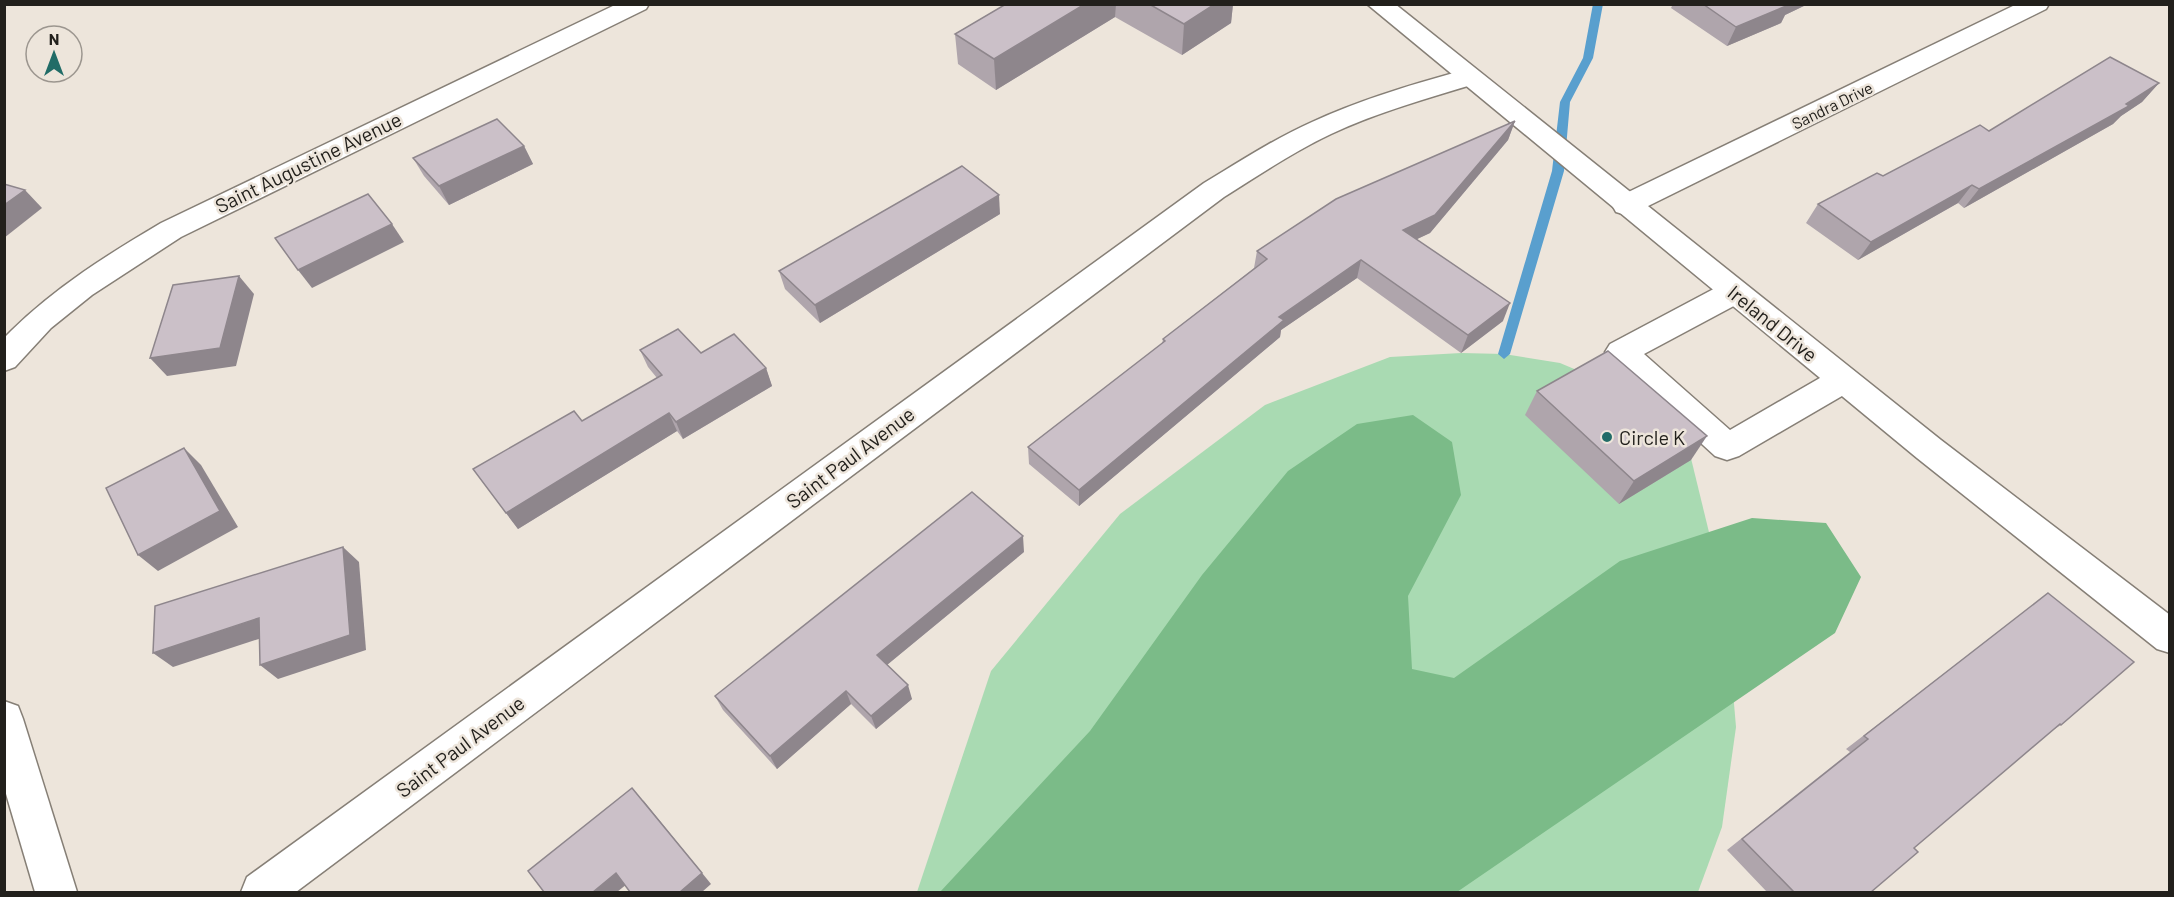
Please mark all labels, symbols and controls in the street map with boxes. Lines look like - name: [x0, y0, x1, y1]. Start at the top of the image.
- north arrow: [24, 24, 84, 84]
- text: N: [49, 29, 59, 48]
- street label: Sandra Drive: [1788, 77, 1876, 133]
- street label: Saint Augustine Avenue: [211, 106, 405, 218]
- street label: Ireland Drive: [1723, 280, 1823, 366]
- street label: Saint Paul Avenue: [781, 401, 919, 513]
- place label: Circle K: [1619, 425, 1685, 449]
- marker: Circle K: [1600, 430, 1614, 444]
- street label: Saint Paul Avenue: [391, 690, 529, 802]

